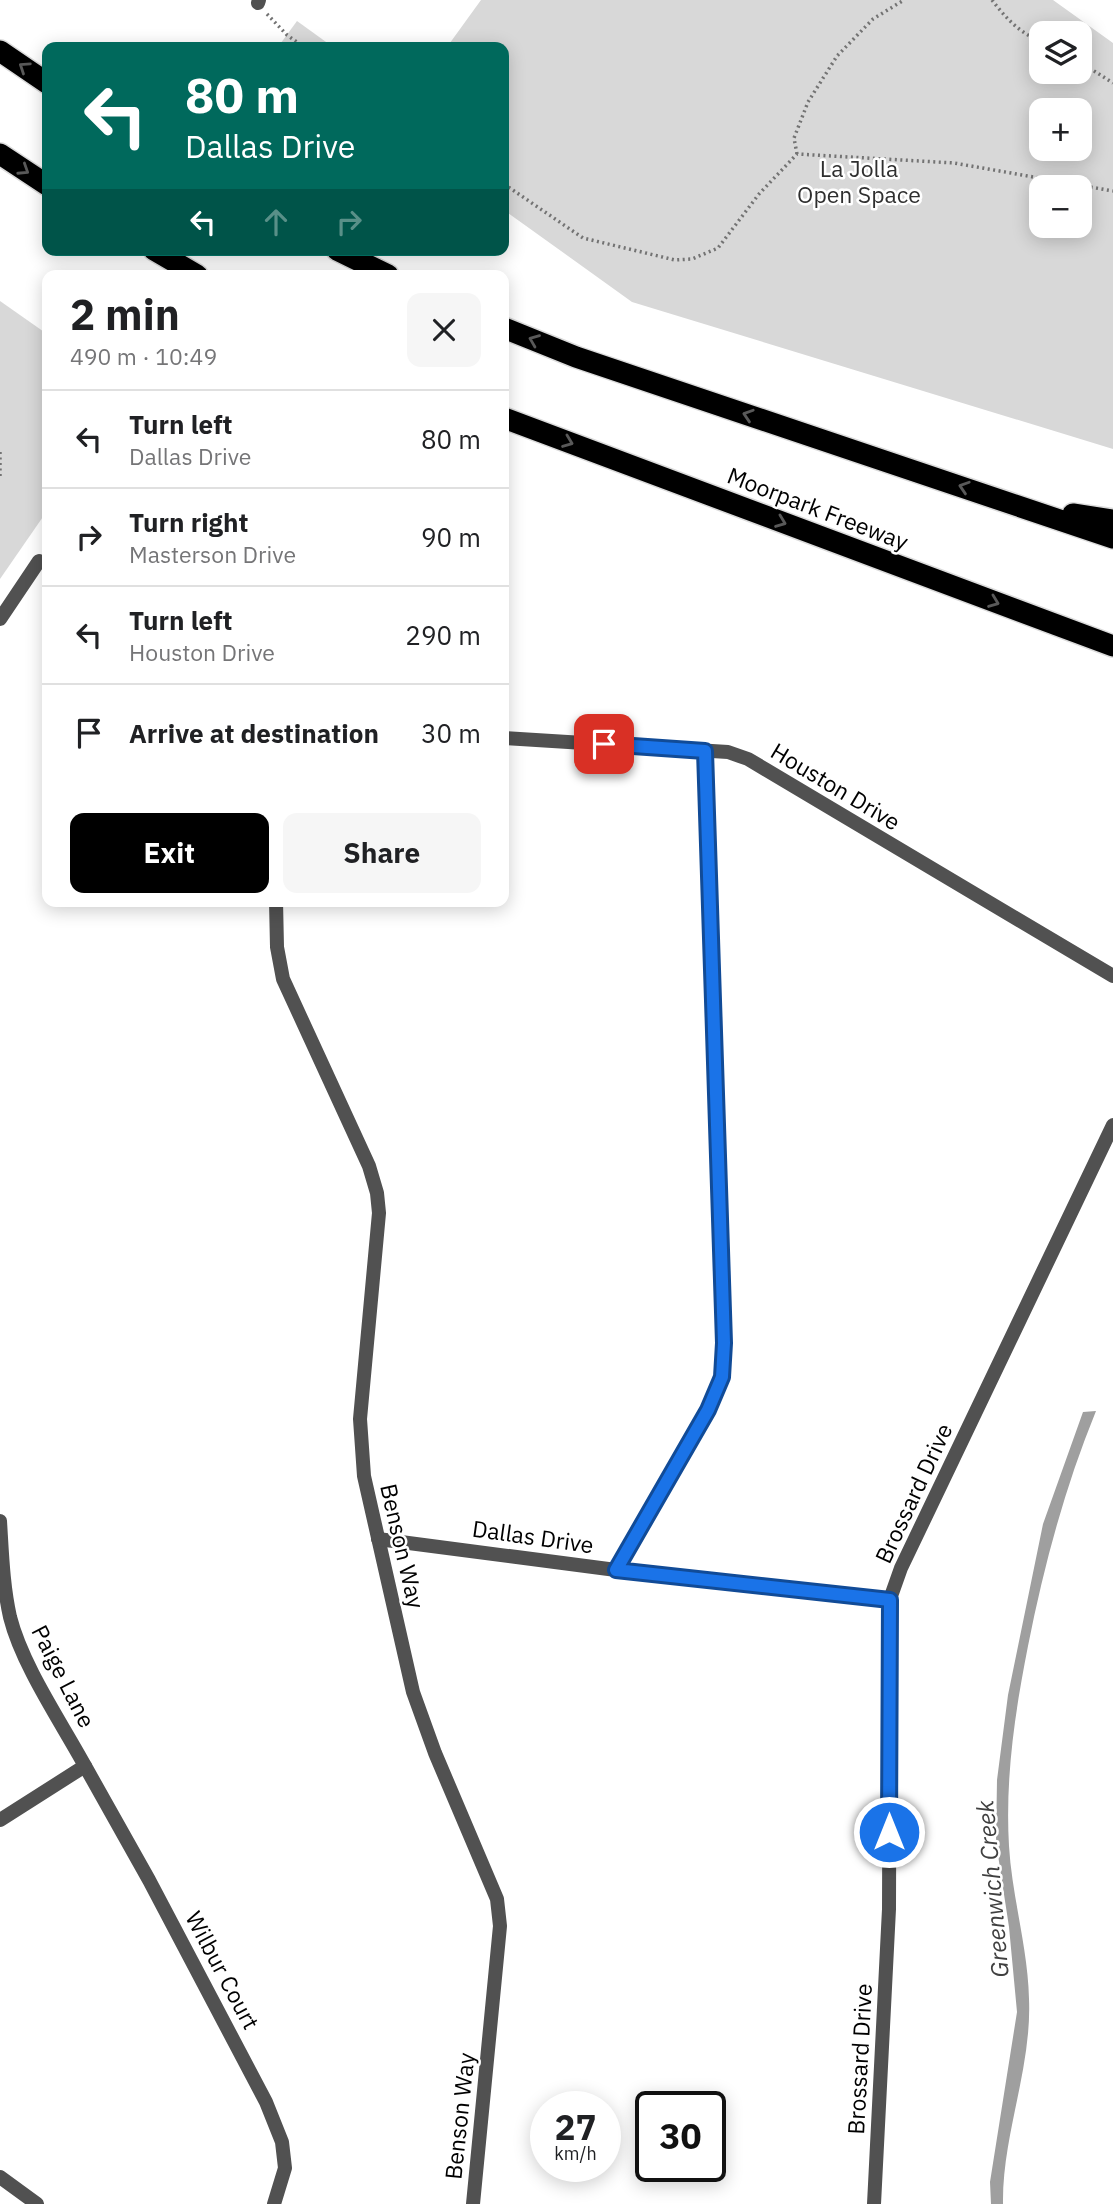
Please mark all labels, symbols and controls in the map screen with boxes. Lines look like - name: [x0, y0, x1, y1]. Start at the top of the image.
- map controls: [1029, 21, 1092, 238]
- button: layers: [1029, 21, 1092, 84]
- one-way arrow: [19, 63, 32, 75]
- text: 80 m: [185, 63, 299, 126]
- icon: left: [70, 70, 161, 161]
- button: +: [1029, 98, 1092, 161]
- text: Dallas Drive: [185, 125, 355, 167]
- park label: La Jolla Open Space: [797, 153, 921, 209]
- one-way arrow: [16, 161, 29, 174]
- button: −: [1029, 175, 1092, 238]
- icon: left: [184, 203, 222, 241]
- icon: ahead: [257, 203, 295, 241]
- icon: right: [330, 203, 368, 241]
- text: 2 min: [70, 287, 180, 342]
- button: close: [407, 293, 481, 367]
- one-way arrow: [528, 334, 541, 348]
- text: 490 m · 10:49: [70, 341, 217, 371]
- text: Turn left: [129, 407, 232, 441]
- one-way arrow: [743, 409, 755, 423]
- icon: left: [70, 420, 108, 458]
- text: 80 m: [421, 422, 481, 456]
- one-way arrow: [561, 434, 573, 448]
- text: Dallas Drive: [129, 441, 251, 471]
- street label: Moorpark Freeway: [723, 460, 913, 556]
- one-way arrow: [958, 481, 971, 495]
- text: Turn right: [129, 505, 248, 539]
- one-way arrow: [774, 514, 786, 528]
- icon: right: [70, 518, 108, 556]
- text: 90 m: [421, 520, 481, 554]
- text: Masterson Drive: [129, 539, 296, 569]
- one-way arrow: [987, 593, 999, 607]
- text: Turn left: [129, 603, 232, 637]
- icon: left: [70, 616, 108, 654]
- text: 290 m: [405, 618, 481, 652]
- text: Houston Drive: [129, 637, 275, 667]
- icon: arrive: [70, 714, 108, 752]
- pin: [574, 714, 634, 774]
- text: Arrive at destination: [129, 716, 379, 750]
- text: 30 m: [421, 716, 481, 750]
- icon: arrive: [585, 725, 623, 763]
- street label: Houston Drive: [766, 736, 906, 836]
- button: Exit: [70, 813, 269, 893]
- button: Share: [283, 813, 481, 893]
- street label: Brossard Drive: [867, 1418, 959, 1568]
- street label: Benson Way: [374, 1481, 432, 1612]
- street label: Dallas Drive: [470, 1513, 596, 1559]
- street label: Paige Lane: [25, 1620, 103, 1732]
- position arrow: [852, 1795, 926, 1869]
- water label: Greenwich Creek: [968, 1799, 1016, 1979]
- street label: Wilbur Court: [179, 1906, 267, 2034]
- street label: Brossard Drive: [840, 1983, 878, 2135]
- street label: Benson Way: [437, 2051, 481, 2181]
- speed limit sign: 30: [635, 2091, 726, 2182]
- text: 27: [554, 2104, 597, 2150]
- text: km/h: [554, 2142, 597, 2165]

